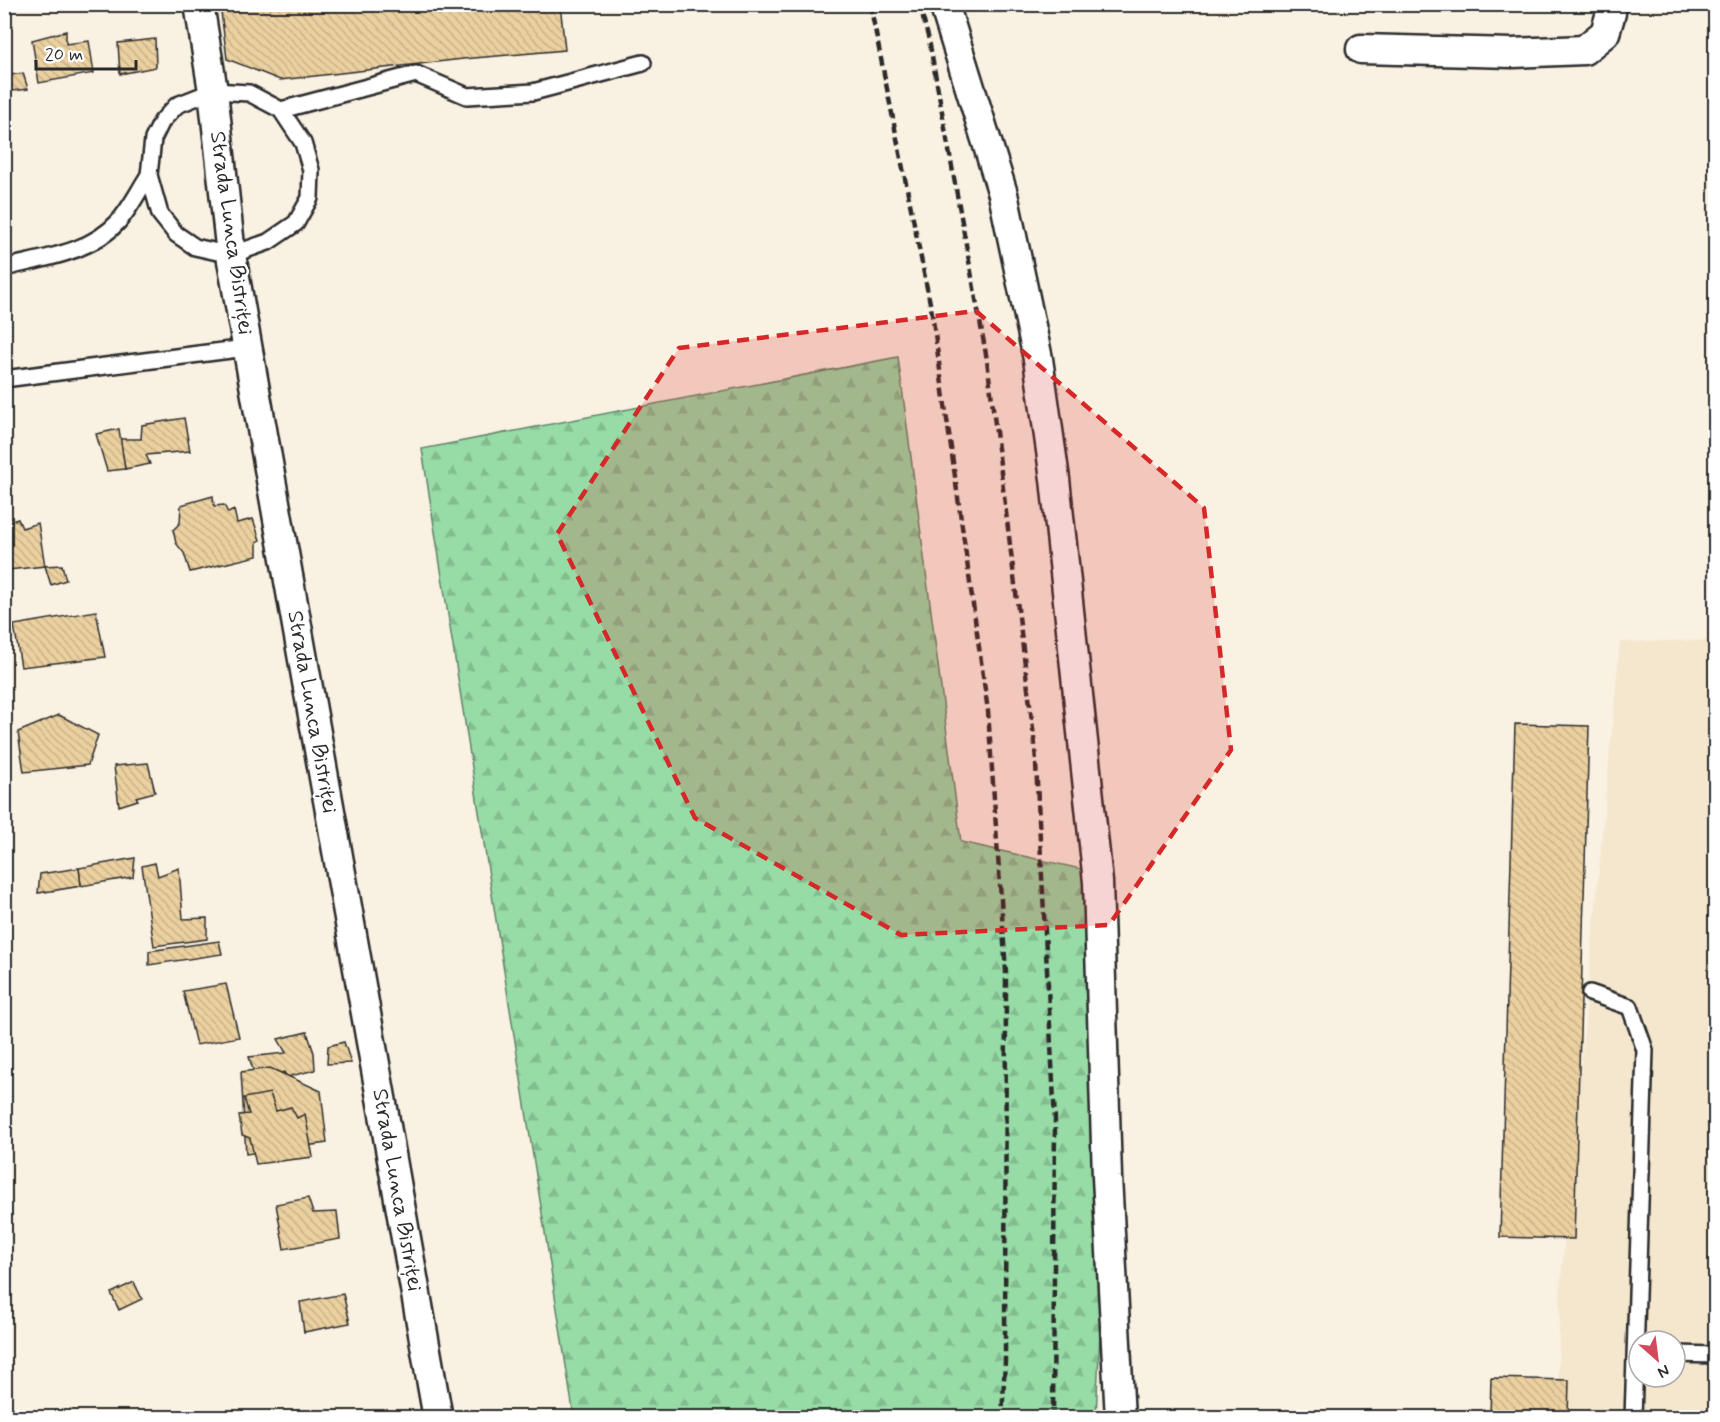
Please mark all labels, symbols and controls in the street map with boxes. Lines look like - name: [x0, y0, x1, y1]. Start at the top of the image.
- scale bar: [36, 33, 136, 71]
- text: 20 m: [45, 43, 83, 67]
- street label: Strada Lunca Bistriței: [203, 129, 259, 337]
- street label: Strada Lunca Bistriței: [280, 608, 344, 816]
- street label: Strada Lunca Bistriței: [365, 1086, 429, 1294]
- north arrow: [1627, 1329, 1687, 1389]
- text: N: [1654, 1359, 1673, 1383]

